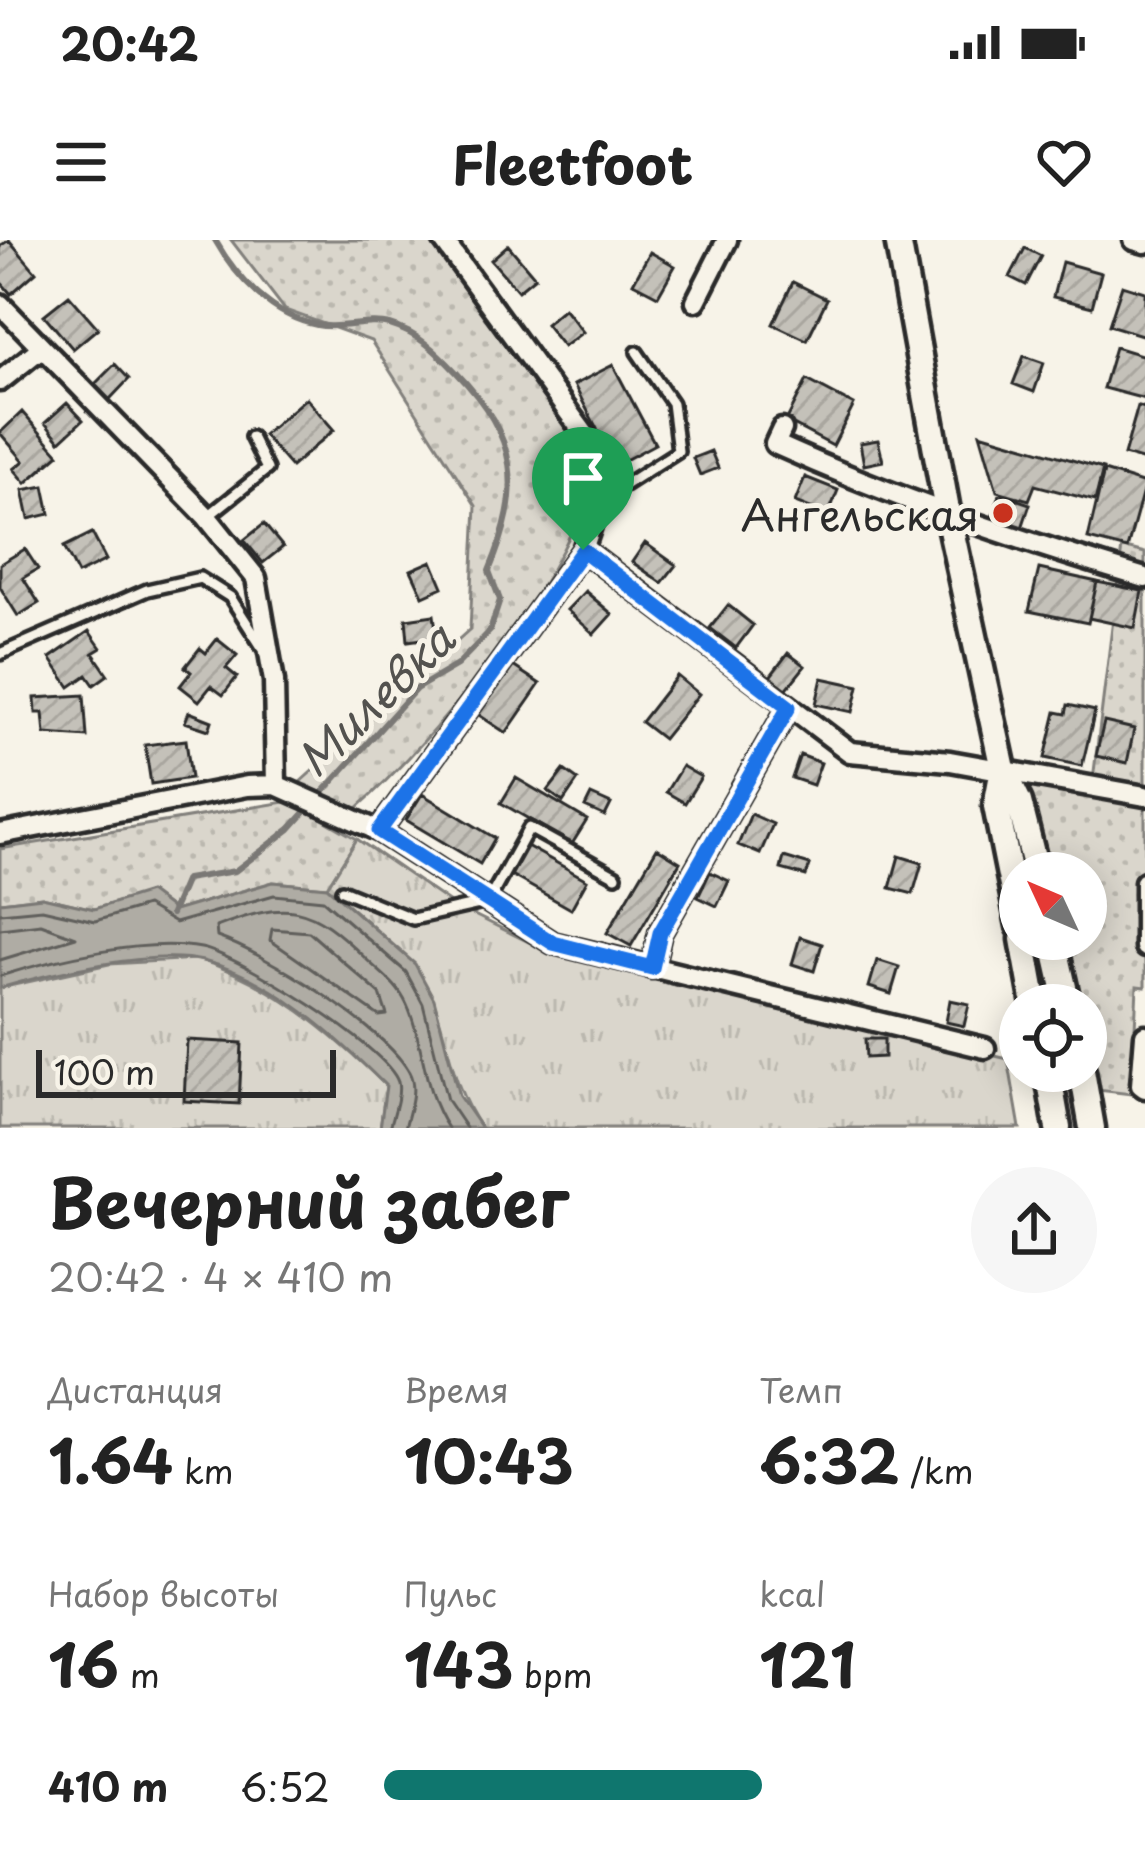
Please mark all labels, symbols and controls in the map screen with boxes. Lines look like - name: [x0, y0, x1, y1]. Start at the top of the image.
- text: 20:42: [60, 8, 199, 76]
- text: Fleetfoot: [452, 122, 693, 203]
- icon: menu: [48, 129, 114, 195]
- icon: heart: [1031, 129, 1097, 195]
- pin: [532, 427, 634, 550]
- icon: arrive: [550, 445, 616, 511]
- place label: Ангельская: [741, 482, 979, 545]
- marker: Ангельская: [990, 500, 1016, 526]
- water label: Милевка: [280, 605, 469, 791]
- north arrow: [999, 852, 1107, 960]
- map controls: [999, 852, 1107, 1092]
- button: locate: [999, 984, 1107, 1092]
- scale bar: [36, 1044, 336, 1097]
- text: 100 m: [54, 1046, 155, 1096]
- text: Вечерний забег: [48, 1151, 569, 1250]
- button: share: [971, 1167, 1097, 1293]
- text: 20:42 · 4 × 410 m: [48, 1246, 393, 1305]
- text: Дистанция: [48, 1364, 223, 1414]
- text: Время: [404, 1364, 509, 1414]
- text: Темп: [759, 1364, 843, 1414]
- text: 1.64: [48, 1414, 173, 1504]
- text: 10:43: [404, 1414, 574, 1504]
- text: 6:32: [759, 1414, 900, 1504]
- text: km: [173, 1445, 234, 1495]
- text: /km: [900, 1445, 973, 1495]
- text: Набор высоты: [48, 1568, 279, 1618]
- text: Пульс: [404, 1568, 497, 1618]
- text: kcal: [759, 1568, 825, 1618]
- text: 16: [48, 1618, 119, 1708]
- text: 143: [404, 1618, 513, 1708]
- text: 121: [759, 1618, 855, 1708]
- text: m: [119, 1649, 160, 1699]
- text: bpm: [513, 1649, 593, 1699]
- text: 410 m: [48, 1756, 168, 1815]
- text: 6:52: [240, 1756, 330, 1815]

